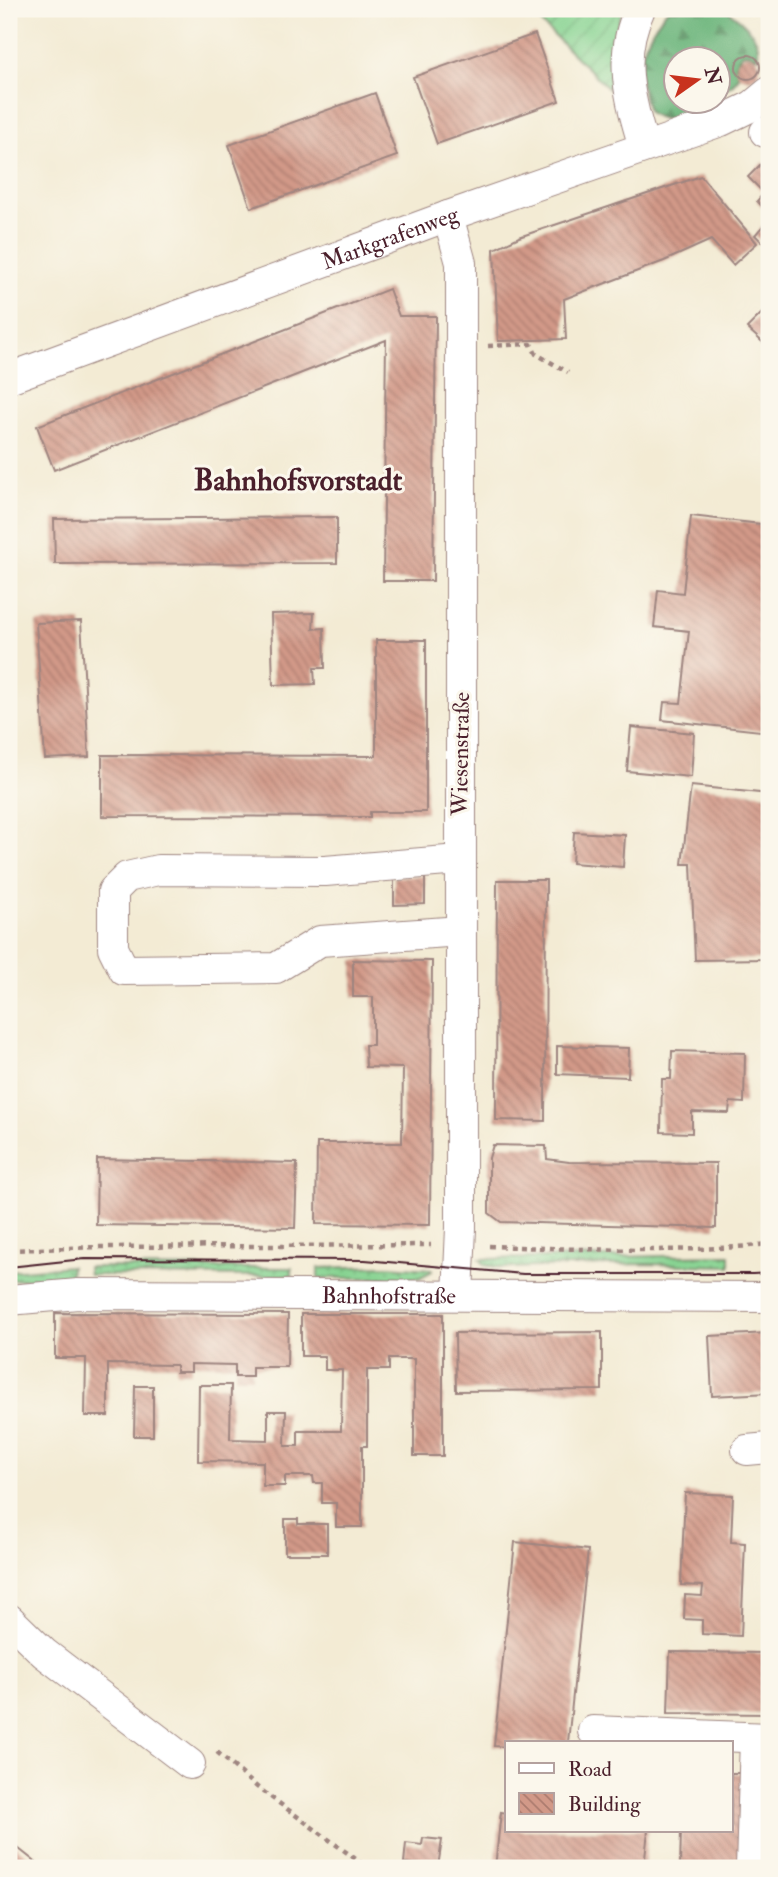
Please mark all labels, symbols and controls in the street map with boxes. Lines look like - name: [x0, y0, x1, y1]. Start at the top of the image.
- north arrow: [662, 46, 732, 116]
- text: N: [699, 64, 726, 88]
- street label: Markgrafenweg: [318, 199, 463, 276]
- district label: Bahnhofsvorstadt: [194, 462, 402, 499]
- street label: Wiesenstraße: [445, 691, 476, 817]
- street label: Bahnhofstraße: [321, 1281, 456, 1311]
- legend: [505, 1741, 732, 1832]
- text: Road: [568, 1756, 613, 1783]
- text: Building: [568, 1791, 641, 1818]

